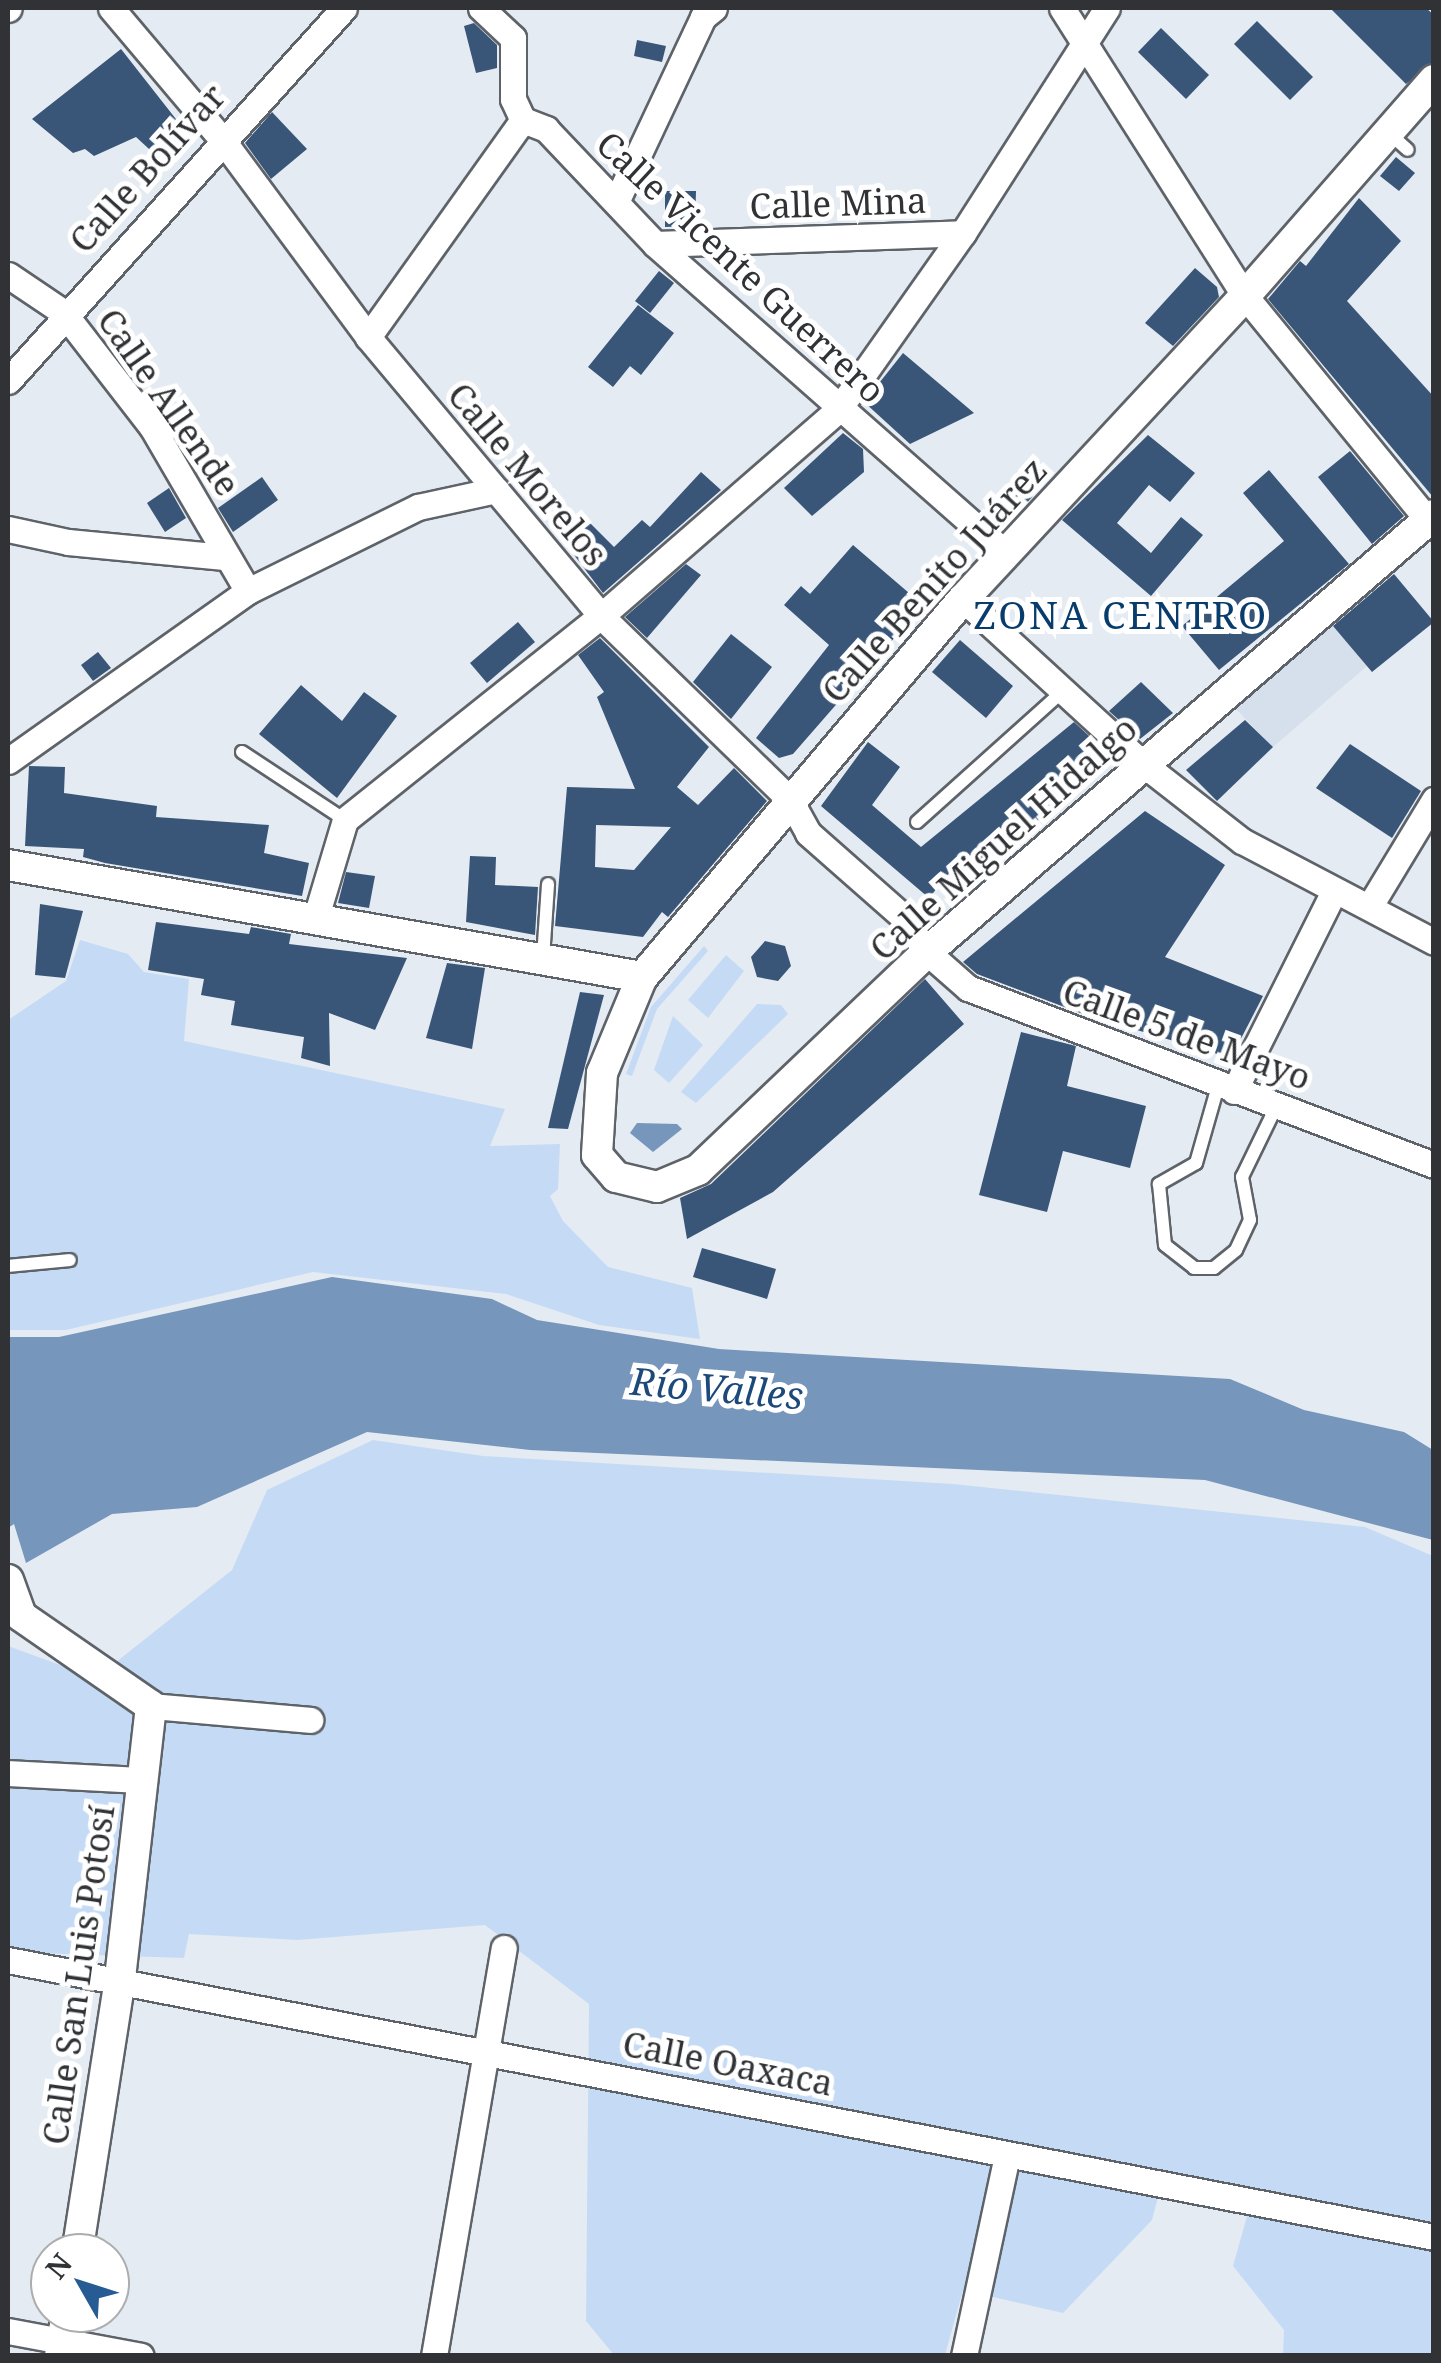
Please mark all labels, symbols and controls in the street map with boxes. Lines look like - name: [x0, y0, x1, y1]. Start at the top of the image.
- street label: Calle Bolívar: [60, 75, 234, 261]
- street label: Calle Vicente Guerrero: [588, 123, 894, 411]
- street label: Calle Mina: [749, 179, 927, 227]
- street label: Calle Allende: [89, 300, 249, 504]
- street label: Calle Morelos: [439, 374, 617, 574]
- street label: Calle Benito Juárez: [813, 449, 1055, 711]
- district label: ZONA CENTRO: [973, 592, 1269, 638]
- street label: Calle Miguel Hidalgo: [861, 707, 1145, 969]
- street label: Calle 5 de Mayo: [1057, 970, 1317, 1098]
- water label: Río Valles: [629, 1358, 805, 1418]
- street label: Calle San Luis Potosí: [33, 1803, 123, 2147]
- street label: Calle Oaxaca: [619, 2022, 837, 2104]
- north arrow: [30, 2233, 130, 2333]
- text: N: [37, 2245, 80, 2286]

